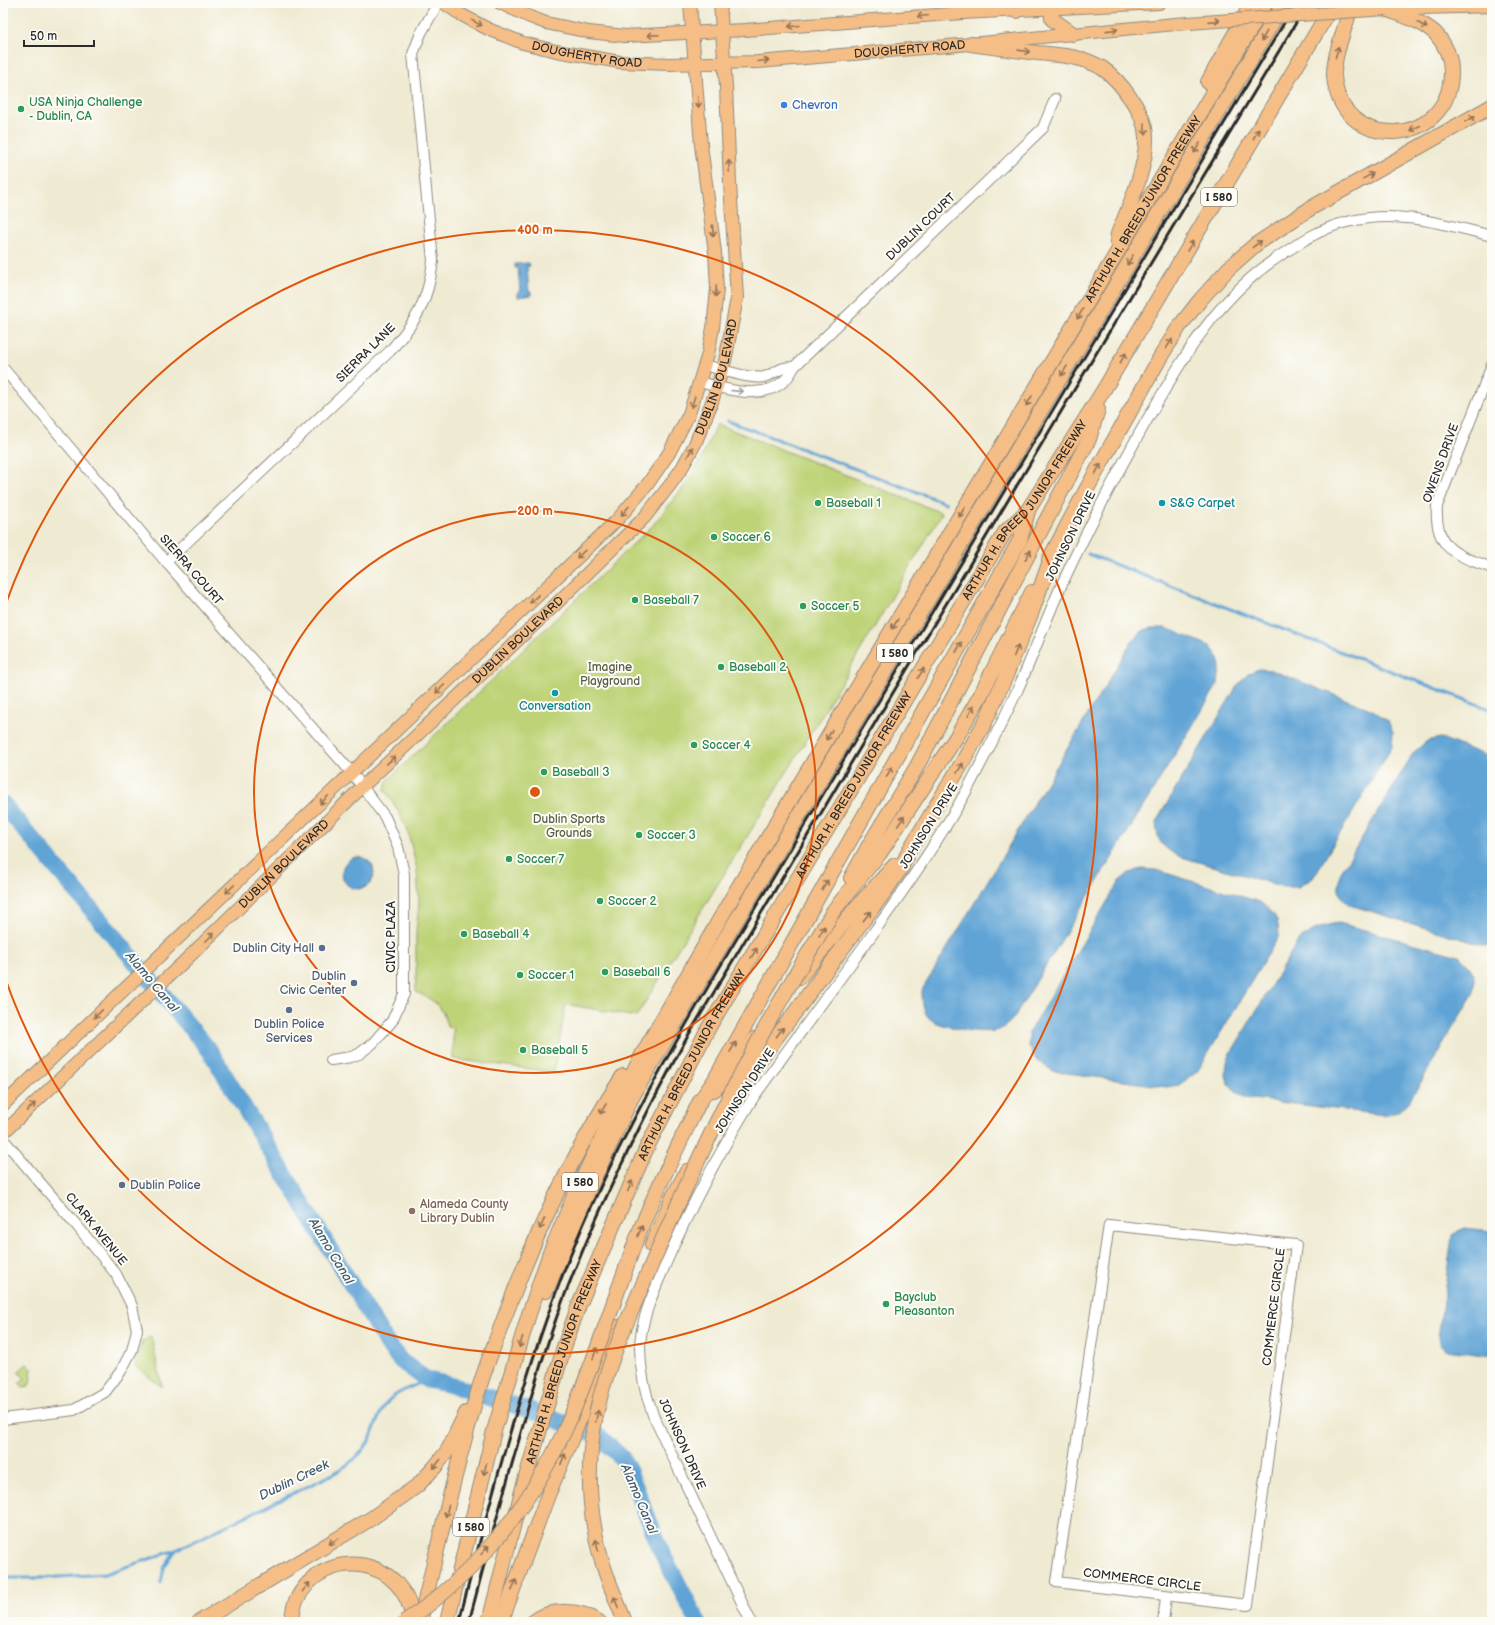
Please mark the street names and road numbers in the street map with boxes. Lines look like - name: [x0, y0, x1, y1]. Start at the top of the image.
- street label: DOUGHERTY ROAD: [853, 37, 966, 61]
- street label: DOUGHERTY ROAD: [530, 38, 643, 70]
- street label: ARTHUR H. BREED JUNIOR FREEWAY: [1082, 112, 1205, 305]
- road number: I 580: [1201, 188, 1237, 206]
- street label: DUBLIN COURT: [883, 190, 959, 264]
- street label: DUBLIN BOULEVARD: [692, 317, 740, 437]
- street label: SIERRA LANE: [333, 320, 399, 386]
- street label: ARTHUR H. BREED JUNIOR FREEWAY: [959, 416, 1091, 603]
- street label: OWENS DRIVE: [1420, 421, 1462, 505]
- street label: JOHNSON DRIVE: [1043, 488, 1099, 583]
- street label: SIERRA COURT: [156, 532, 226, 609]
- street label: DUBLIN BOULEVARD: [469, 593, 567, 687]
- road number: I 580: [877, 644, 913, 662]
- street label: ARTHUR H. BREED JUNIOR FREEWAY: [792, 688, 916, 881]
- street label: JOHNSON DRIVE: [897, 780, 961, 872]
- street label: DUBLIN BOULEVARD: [235, 816, 332, 911]
- street label: CIVIC PLAZA: [384, 901, 399, 973]
- street label: ARTHUR H. BREED JUNIOR FREEWAY: [635, 966, 750, 1163]
- street label: JOHNSON DRIVE: [712, 1046, 778, 1136]
- road number: I 580: [562, 1173, 598, 1191]
- street label: CLARK AVENUE: [62, 1189, 130, 1269]
- street label: COMMERCE CIRCLE: [1259, 1247, 1289, 1367]
- street label: ARTHUR H. BREED JUNIOR FREEWAY: [523, 1256, 605, 1466]
- street label: JOHNSON DRIVE: [655, 1396, 709, 1492]
- road number: I 580: [453, 1518, 489, 1536]
- street label: COMMERCE CIRCLE: [1082, 1565, 1202, 1595]

